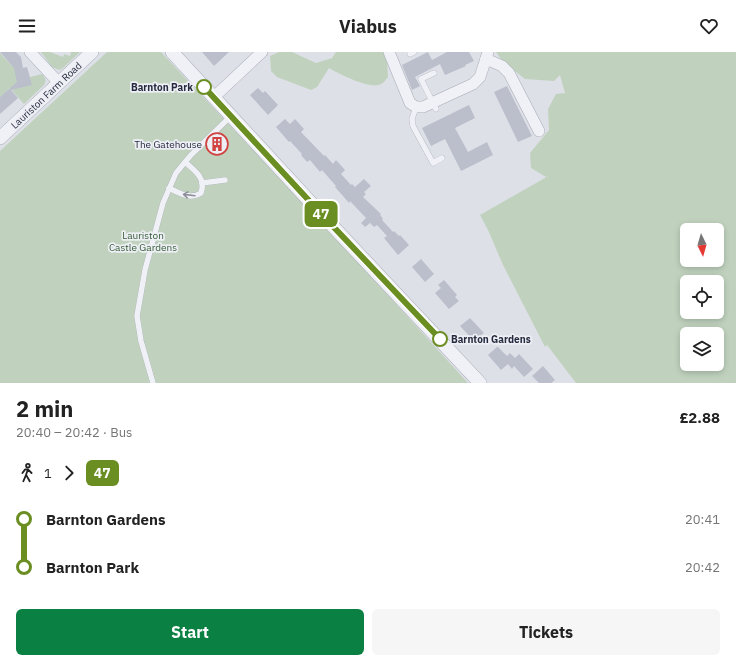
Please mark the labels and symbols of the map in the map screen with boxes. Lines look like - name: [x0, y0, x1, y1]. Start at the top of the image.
- street label: Lauriston Farm Road: [8, 59, 85, 132]
- marker: Barnton Park: [196, 79, 212, 95]
- place label: Barnton Park: [131, 81, 193, 94]
- building icon: The Gatehouse: [204, 131, 230, 157]
- place label: The Gatehouse: [134, 138, 203, 151]
- one-way arrow: [183, 191, 196, 199]
- line badge: 47: [303, 201, 339, 227]
- north arrow: [680, 223, 724, 267]
- park label: Lauriston Castle Gardens: [109, 229, 177, 254]
- marker: Barnton Gardens: [432, 331, 448, 347]
- place label: Barnton Gardens: [451, 333, 531, 346]

